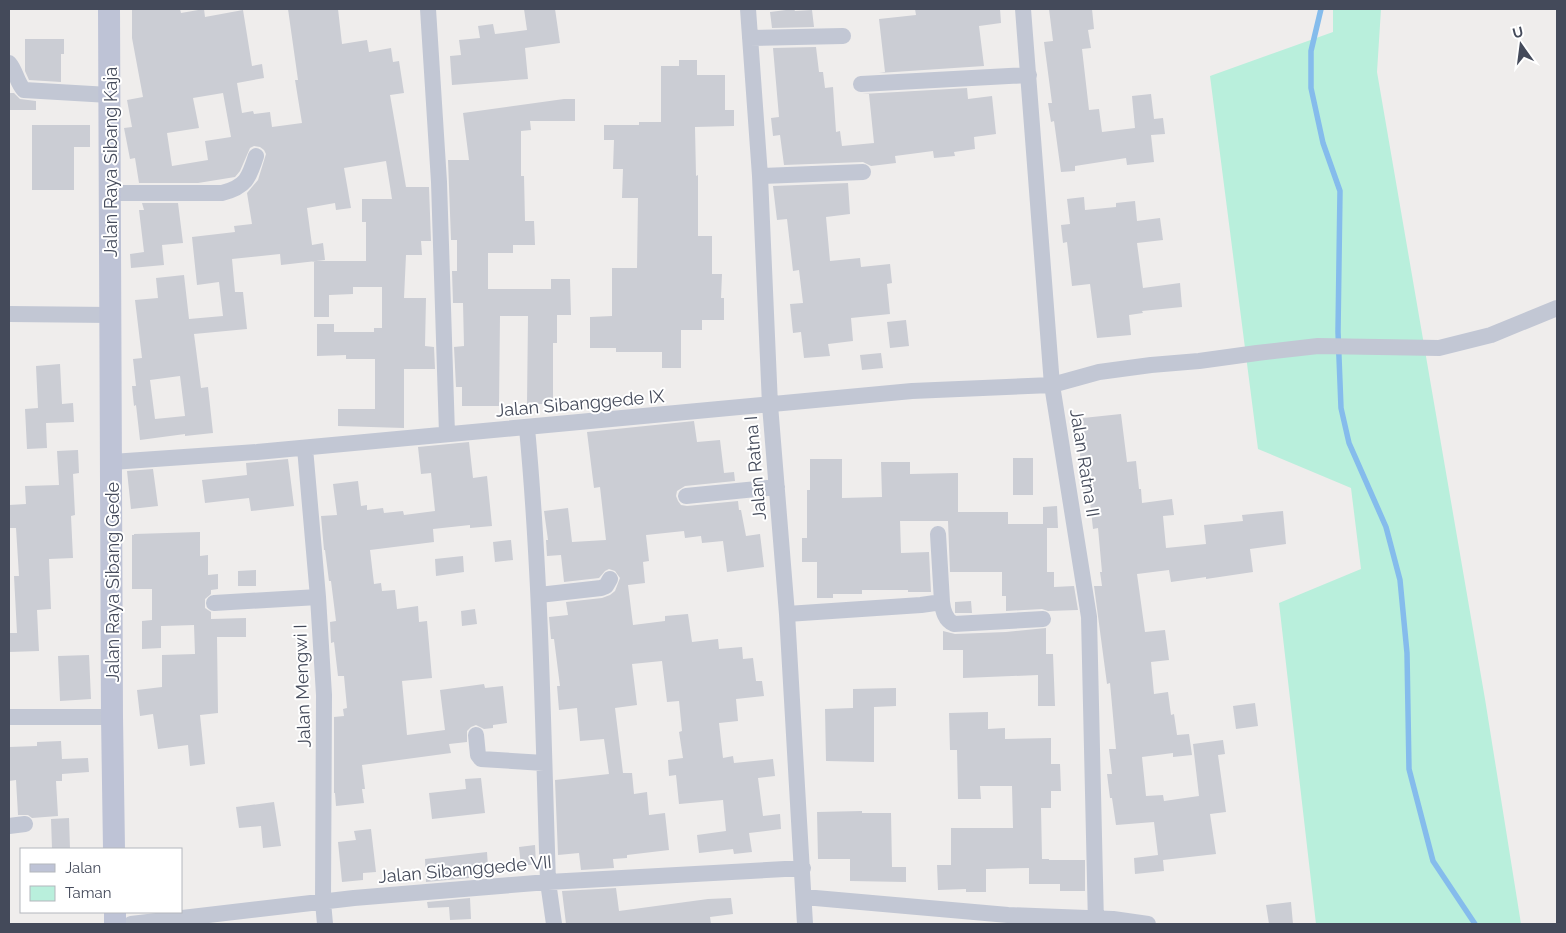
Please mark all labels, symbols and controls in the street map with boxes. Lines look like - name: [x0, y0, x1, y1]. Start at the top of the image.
- north arrow: [1496, 20, 1546, 70]
- text: U: [1511, 23, 1525, 41]
- street label: Jalan Raya Sibang Kaja: [100, 67, 121, 257]
- street label: Jalan Sibanggede IX: [495, 385, 666, 421]
- street label: Jalan Ratna II: [1066, 407, 1104, 519]
- street label: Jalan Ratna I: [740, 415, 770, 521]
- street label: Jalan Raya Sibang Gede: [102, 481, 123, 682]
- street label: Jalan Mengwi I: [289, 624, 315, 748]
- legend: [20, 848, 182, 913]
- street label: Jalan Sibanggede VII: [377, 851, 553, 887]
- text: Jalan: [65, 859, 101, 877]
- text: Taman: [65, 884, 111, 902]

